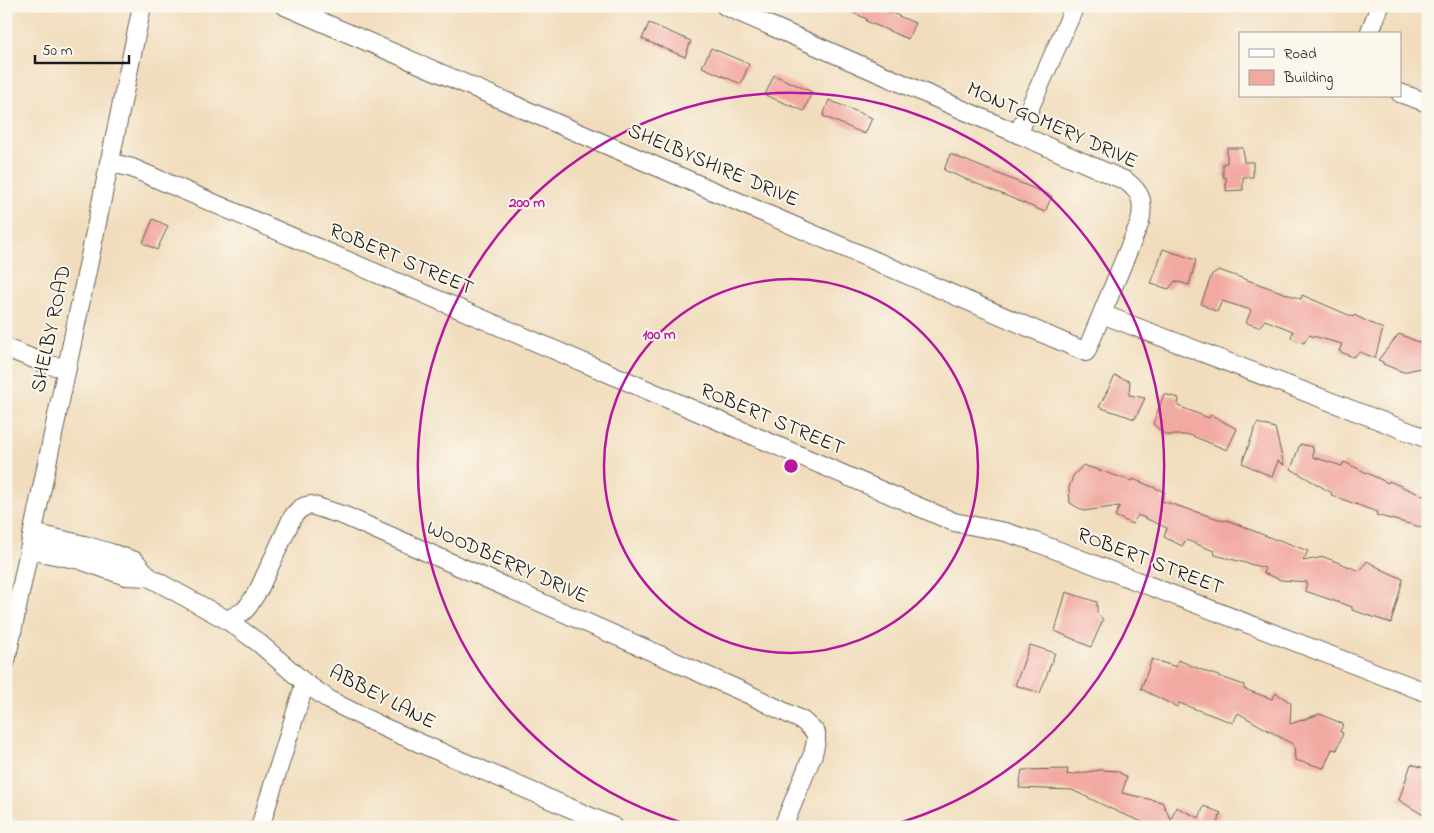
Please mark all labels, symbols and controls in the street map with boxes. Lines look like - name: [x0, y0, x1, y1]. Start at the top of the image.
- scale bar: [35, 32, 129, 64]
- legend: [1239, 32, 1402, 98]
- text: 50 m: [42, 40, 73, 62]
- text: Road: [1284, 43, 1317, 65]
- text: Building: [1283, 67, 1333, 90]
- street label: MONTGOMERY DRIVE: [962, 75, 1142, 177]
- street label: SHELBYSHIRE DRIVE: [623, 116, 803, 216]
- text: 200 m: [508, 192, 545, 214]
- street label: ROBERT STREET: [324, 216, 478, 304]
- street label: SHELBY ROAD: [24, 263, 80, 395]
- text: 100 m: [642, 324, 676, 346]
- street label: ROBERT STREET: [695, 376, 849, 464]
- centre of rings: [782, 457, 800, 475]
- street label: WOODBERRY DRIVE: [421, 514, 593, 612]
- street label: ROBERT STREET: [1072, 520, 1228, 604]
- street label: ABBEY LANE: [323, 658, 441, 738]

